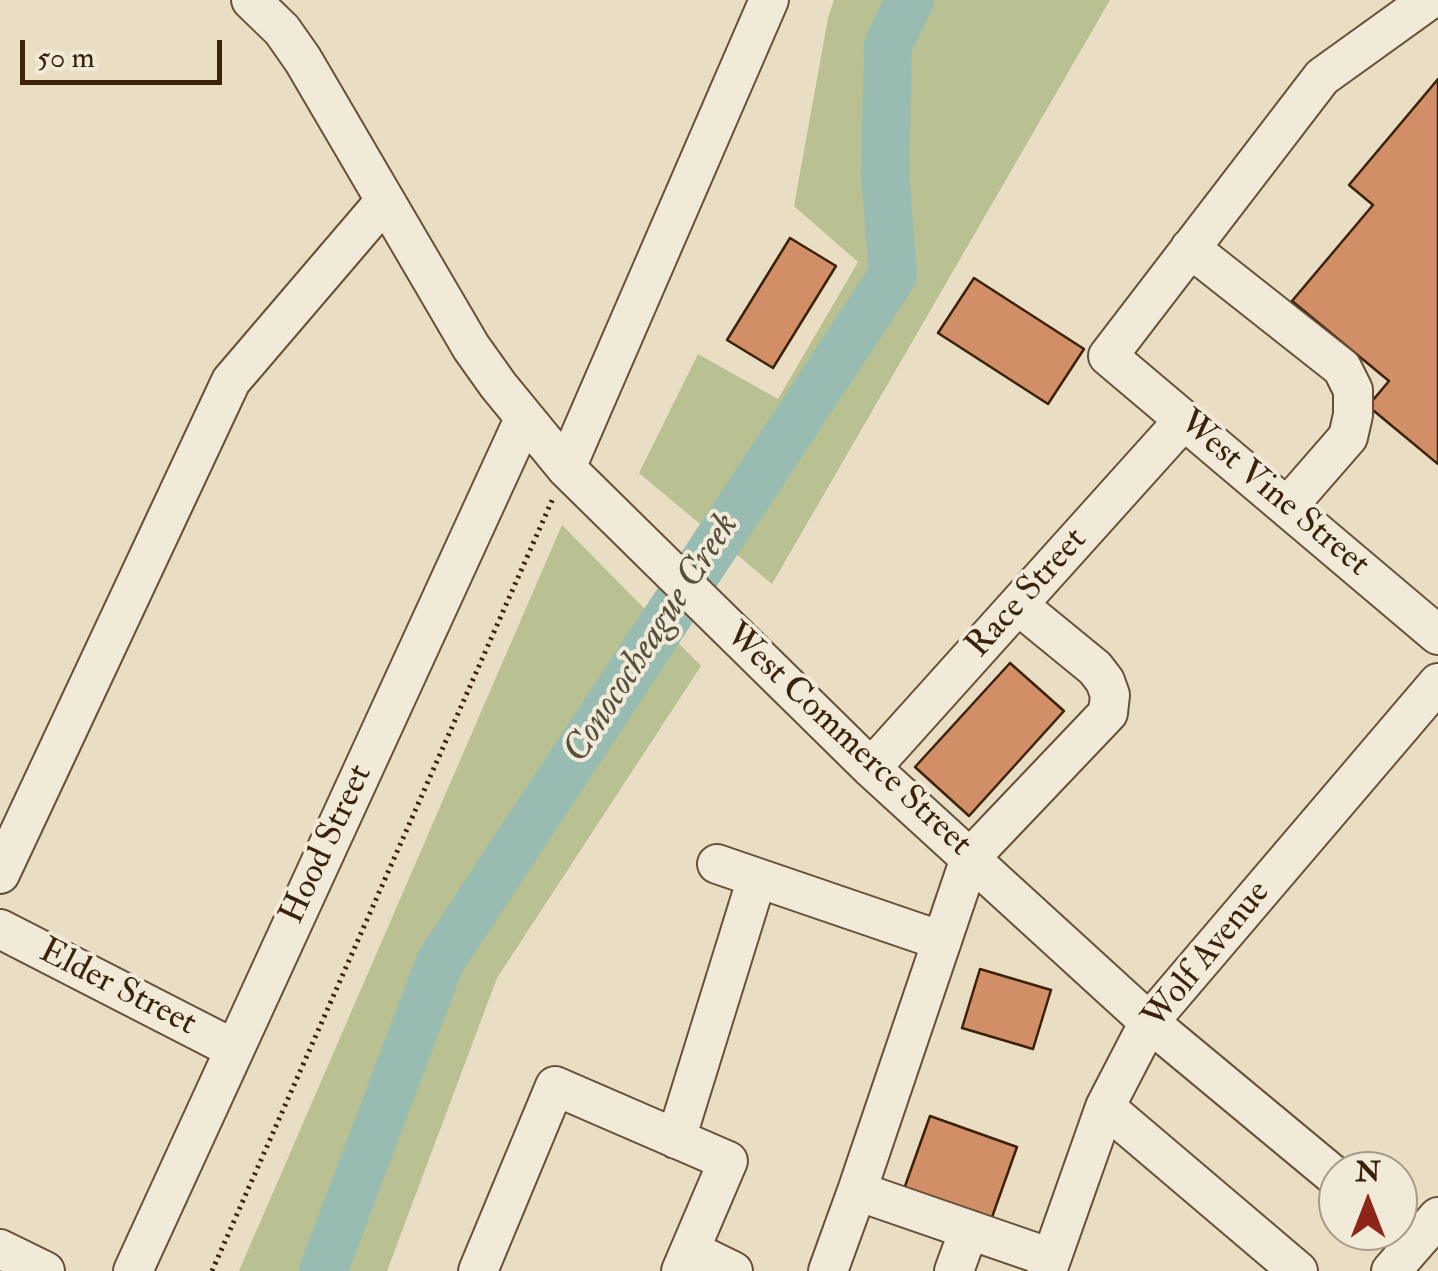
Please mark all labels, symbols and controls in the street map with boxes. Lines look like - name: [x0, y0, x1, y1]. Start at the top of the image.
- scale bar: [25, 20, 228, 82]
- text: 50 m: [37, 39, 95, 76]
- street label: West Vine Street: [1169, 403, 1377, 587]
- water label: Conococheague Creek: [555, 506, 751, 772]
- street label: Race Street: [959, 521, 1097, 667]
- street label: West Commerce Street: [715, 616, 979, 866]
- street label: Hood Street: [273, 759, 383, 931]
- street label: Wolf Avenue: [1136, 874, 1280, 1038]
- street label: Elder Street: [31, 932, 203, 1046]
- north arrow: [1318, 1151, 1418, 1251]
- text: N: [1355, 1155, 1381, 1190]

